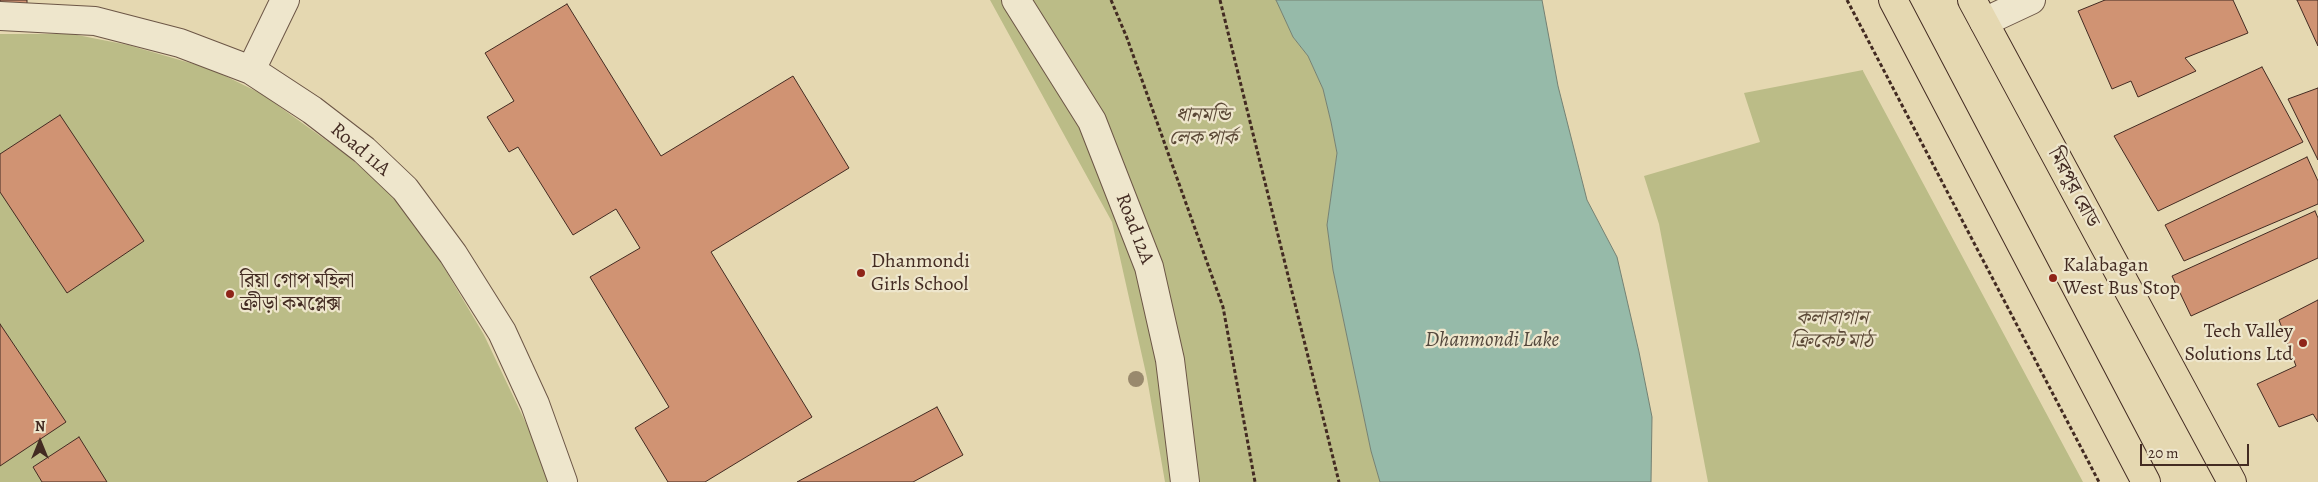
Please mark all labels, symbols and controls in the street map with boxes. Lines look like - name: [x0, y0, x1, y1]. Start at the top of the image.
- park label: ধানমন্ডি লেক পার্ক: [1169, 104, 1237, 151]
- street label: Road 11A: [325, 118, 395, 182]
- street label: মিরপুর রোড: [2042, 144, 2104, 232]
- street label: Road 12A: [1110, 190, 1158, 268]
- place label: Dhanmondi Girls School: [871, 250, 970, 297]
- place label: Kalabagan West Bus Stop: [2063, 254, 2180, 301]
- marker: Dhanmondi Girls School: [855, 267, 867, 279]
- place label: রিয়া গোপ মহিলা ক্রীড়া কমপ্লেক্স: [240, 270, 354, 317]
- marker: Kalabagan West Bus Stop: [2047, 272, 2059, 284]
- marker: রিয়া গোপ মহিলা ক্রীড়া কমপ্লেক্স: [224, 288, 236, 300]
- park label: কলাবাগান ক্রিকেট মাঠ: [1791, 307, 1873, 354]
- place label: Tech Valley Solutions Ltd: [2185, 320, 2293, 367]
- water label: Dhanmondi Lake: [1425, 328, 1559, 354]
- marker: Tech Valley Solutions Ltd: [2297, 337, 2309, 349]
- north arrow: [15, 417, 65, 467]
- text: N: [35, 417, 45, 436]
- scale bar: [2143, 434, 2252, 466]
- text: 20 m: [2148, 443, 2179, 463]

